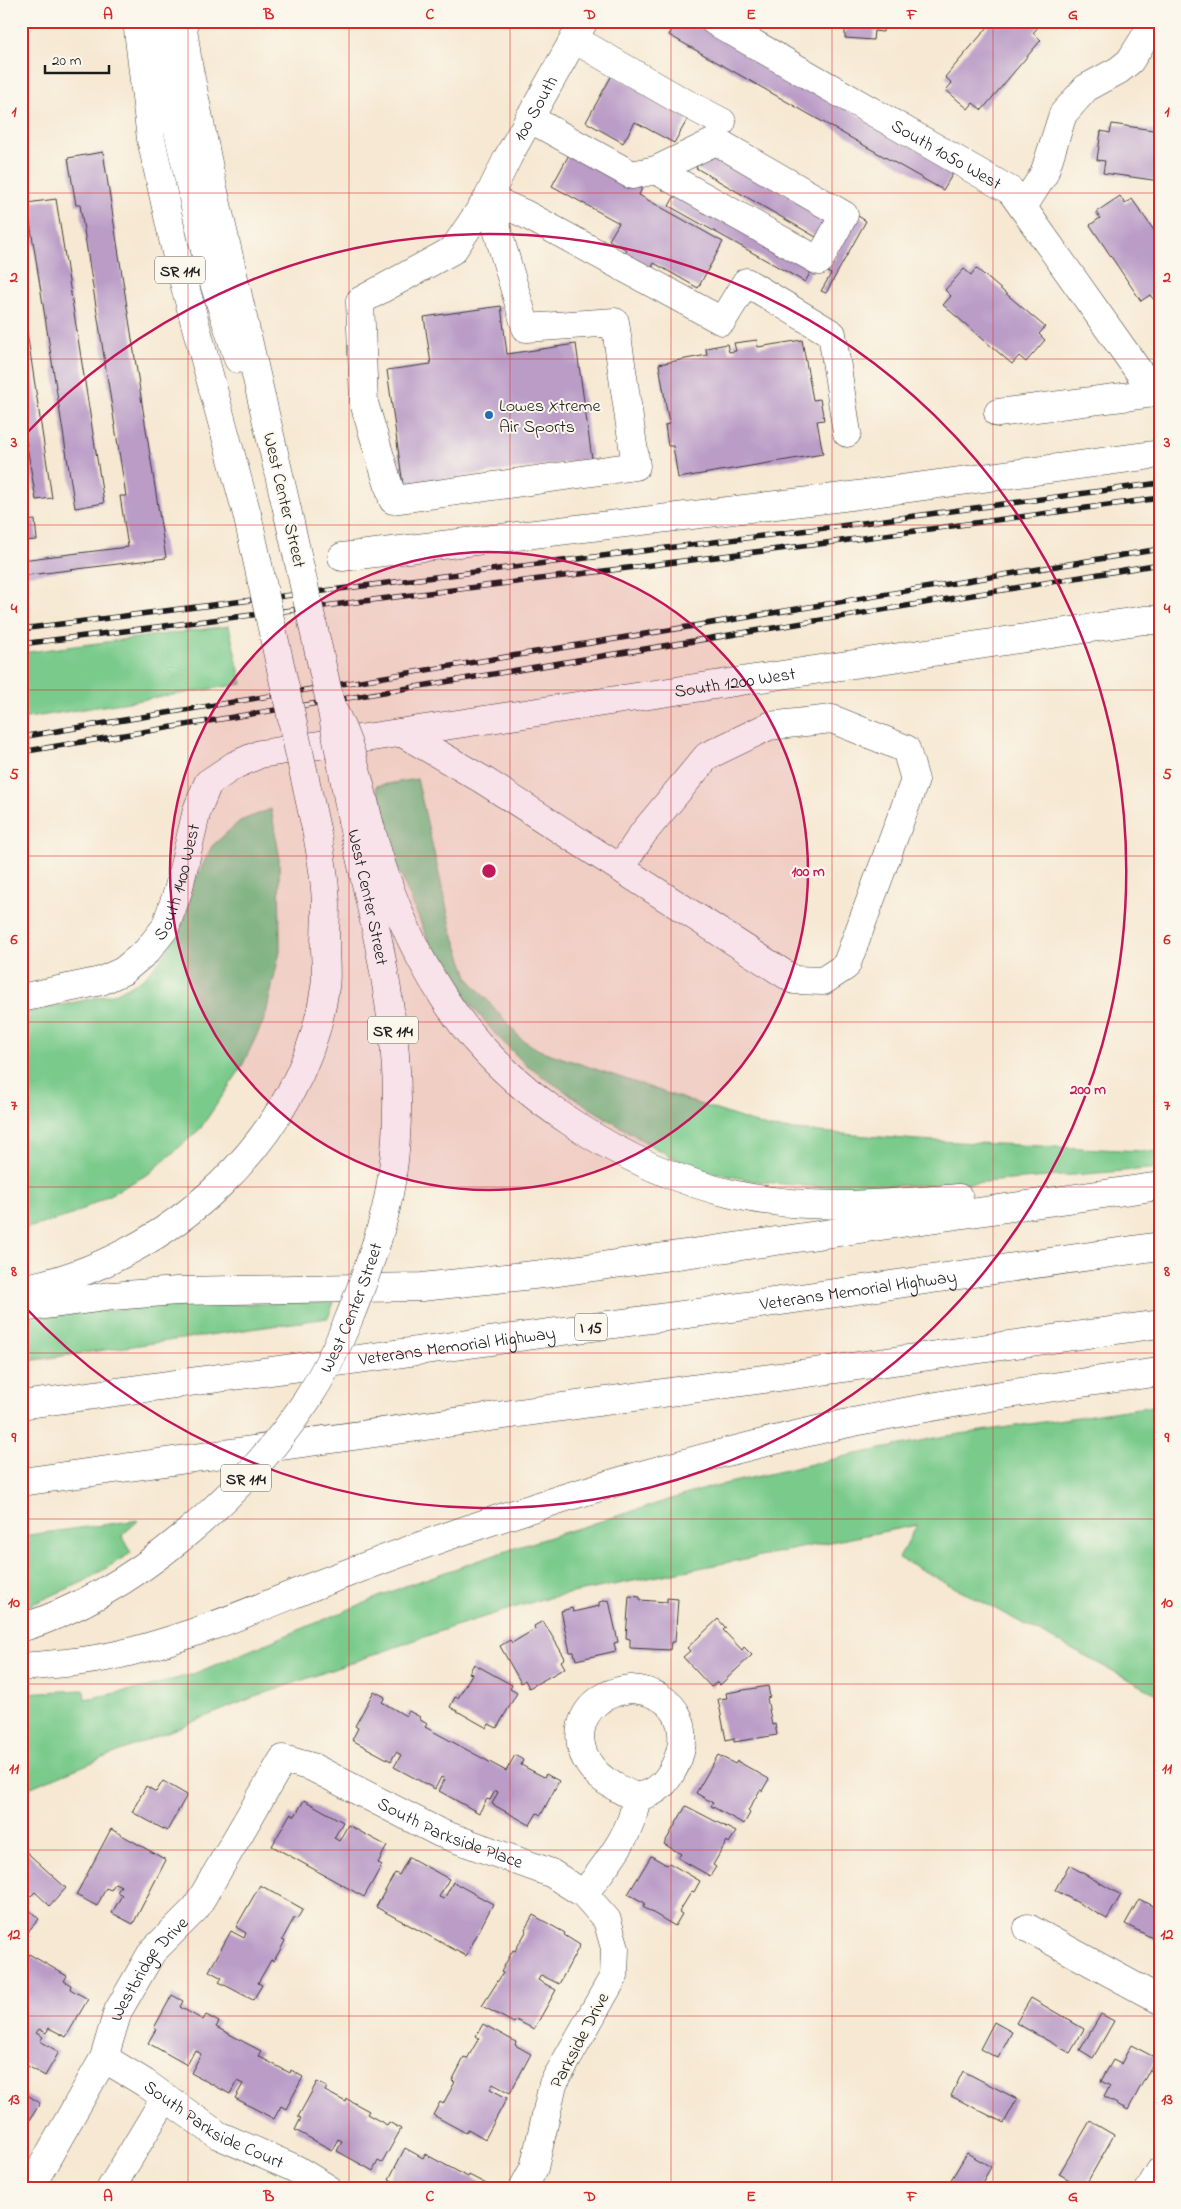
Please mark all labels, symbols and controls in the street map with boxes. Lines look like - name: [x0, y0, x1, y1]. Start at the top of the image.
- text: A: [103, 3, 113, 27]
- text: B: [263, 3, 275, 27]
- text: C: [426, 3, 435, 27]
- text: D: [583, 3, 596, 27]
- text: E: [746, 3, 756, 27]
- text: F: [906, 3, 918, 27]
- text: G: [1068, 3, 1078, 27]
- scale bar: [45, 42, 109, 74]
- text: 20 m: [52, 50, 82, 72]
- street label: 100 South: [508, 72, 566, 147]
- text: 1: [11, 100, 17, 124]
- text: 1: [1164, 100, 1170, 124]
- street label: South 1050 West: [885, 114, 1006, 198]
- road number: SR 114: [155, 256, 205, 284]
- text: 2: [9, 266, 18, 290]
- text: 2: [1162, 266, 1171, 290]
- place label: Lowes Xtreme Air Sports: [499, 394, 602, 441]
- marker: Lowes Xtreme Air Sports: [483, 409, 495, 421]
- street label: West Center Street: [255, 430, 311, 571]
- text: 3: [10, 431, 18, 455]
- text: 3: [1163, 431, 1171, 455]
- text: 4: [10, 597, 18, 621]
- text: 4: [1163, 597, 1171, 621]
- street label: South 1200 West: [673, 662, 798, 706]
- text: 5: [9, 763, 19, 787]
- text: 5: [1162, 763, 1172, 787]
- street label: South 1400 West: [148, 822, 208, 947]
- street label: West Center Street: [339, 827, 394, 968]
- text: 100 m: [791, 861, 825, 883]
- centre of rings: [480, 862, 498, 880]
- text: 6: [9, 928, 18, 952]
- text: 6: [1162, 928, 1171, 952]
- road number: SR 114: [368, 1016, 418, 1044]
- text: 200 m: [1069, 1079, 1106, 1101]
- text: 7: [11, 1094, 18, 1118]
- text: 7: [1164, 1094, 1171, 1118]
- street label: West Center Street: [315, 1240, 391, 1378]
- text: 8: [10, 1260, 17, 1284]
- text: 8: [1163, 1260, 1170, 1284]
- street label: Veterans Memorial Highway: [757, 1265, 958, 1319]
- road number: I 15: [575, 1314, 607, 1340]
- street label: Veterans Memorial Highway: [356, 1321, 557, 1374]
- text: 9: [11, 1426, 17, 1450]
- text: 9: [1164, 1426, 1170, 1450]
- road number: SR 114: [221, 1465, 271, 1492]
- text: 10: [8, 1591, 20, 1615]
- text: 10: [1161, 1591, 1173, 1615]
- text: 11: [9, 1757, 20, 1781]
- text: 11: [1162, 1757, 1173, 1781]
- street label: South Parkside Place: [372, 1792, 527, 1877]
- street label: Westbridge Drive: [105, 1911, 196, 2025]
- text: 12: [7, 1923, 21, 1947]
- text: 12: [1160, 1923, 1174, 1947]
- street label: Parkside Drive: [545, 1988, 617, 2093]
- street label: South Parkside Court: [137, 2075, 287, 2177]
- text: 13: [8, 2088, 20, 2112]
- text: 13: [1161, 2088, 1173, 2112]
- text: A: [103, 2185, 113, 2209]
- text: B: [263, 2185, 275, 2209]
- text: C: [426, 2185, 435, 2209]
- text: D: [583, 2185, 596, 2209]
- text: E: [746, 2185, 756, 2209]
- text: F: [906, 2185, 918, 2209]
- text: G: [1068, 2185, 1078, 2209]

